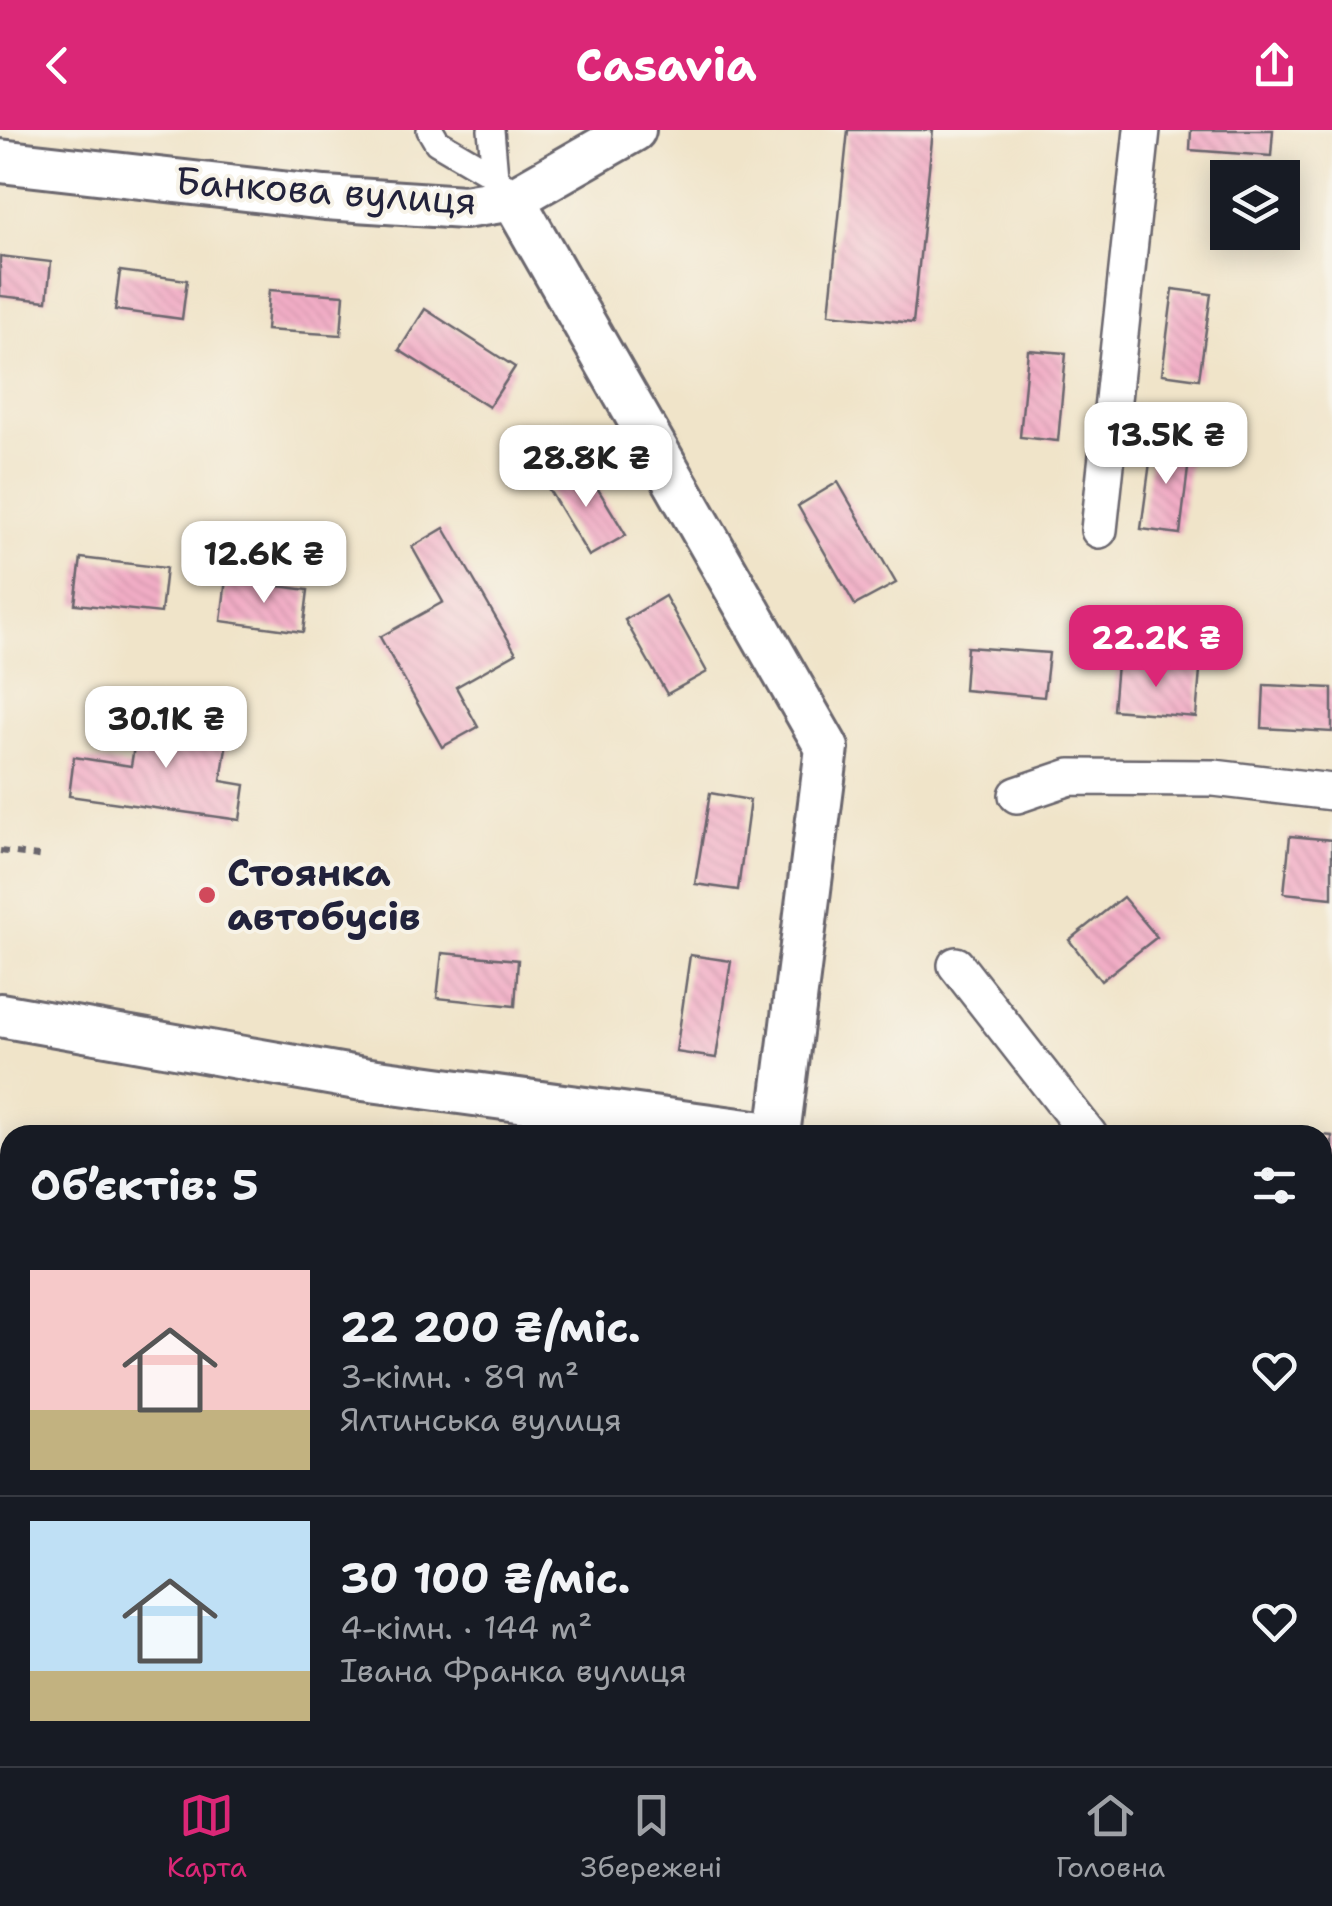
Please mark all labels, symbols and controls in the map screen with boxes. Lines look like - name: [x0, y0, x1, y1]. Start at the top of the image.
- text: Casavia: [575, 35, 757, 95]
- icon: back: [30, 38, 85, 93]
- icon: share: [1247, 38, 1302, 93]
- street label: Банкова вулиця: [174, 155, 478, 226]
- map controls: [1210, 160, 1300, 250]
- button: layers: [1210, 160, 1300, 250]
- pin: 13.5K ₴: [1074, 402, 1258, 487]
- text: 13.5K ₴: [1106, 413, 1226, 456]
- pin: 28.8K ₴: [494, 425, 678, 510]
- text: 28.8K ₴: [521, 436, 651, 479]
- pin: 12.6K ₴: [172, 521, 356, 606]
- text: 12.6K ₴: [203, 532, 325, 575]
- pin: 22.2K ₴: [1064, 605, 1248, 690]
- text: 22.2K ₴: [1091, 616, 1221, 659]
- pin: 30.1K ₴: [74, 686, 258, 771]
- text: 30.1K ₴: [107, 697, 225, 740]
- place label: Стоянка автобусів: [227, 847, 420, 942]
- marker: Стоянка автобусів: [196, 884, 218, 906]
- text: Об’єктів: 5: [30, 1157, 259, 1213]
- icon: filters: [1247, 1158, 1302, 1213]
- text: 22 200 ₴/міс.: [340, 1299, 641, 1355]
- icon: home: [110, 1310, 230, 1430]
- icon: heart: [1247, 1343, 1302, 1398]
- text: 3-кімн. · 89 m²: [340, 1355, 579, 1398]
- text: Ялтинська вулиця: [340, 1398, 622, 1441]
- text: 30 100 ₴/міс.: [340, 1550, 630, 1606]
- icon: home: [110, 1561, 230, 1681]
- icon: heart: [1247, 1594, 1302, 1649]
- text: 4-кімн. · 144 m²: [340, 1606, 592, 1649]
- text: Івана Франка вулиця: [340, 1649, 687, 1692]
- tab: Карта: [167, 1788, 247, 1886]
- tab: Збережені: [581, 1788, 722, 1886]
- tab: Головна: [1056, 1788, 1165, 1886]

